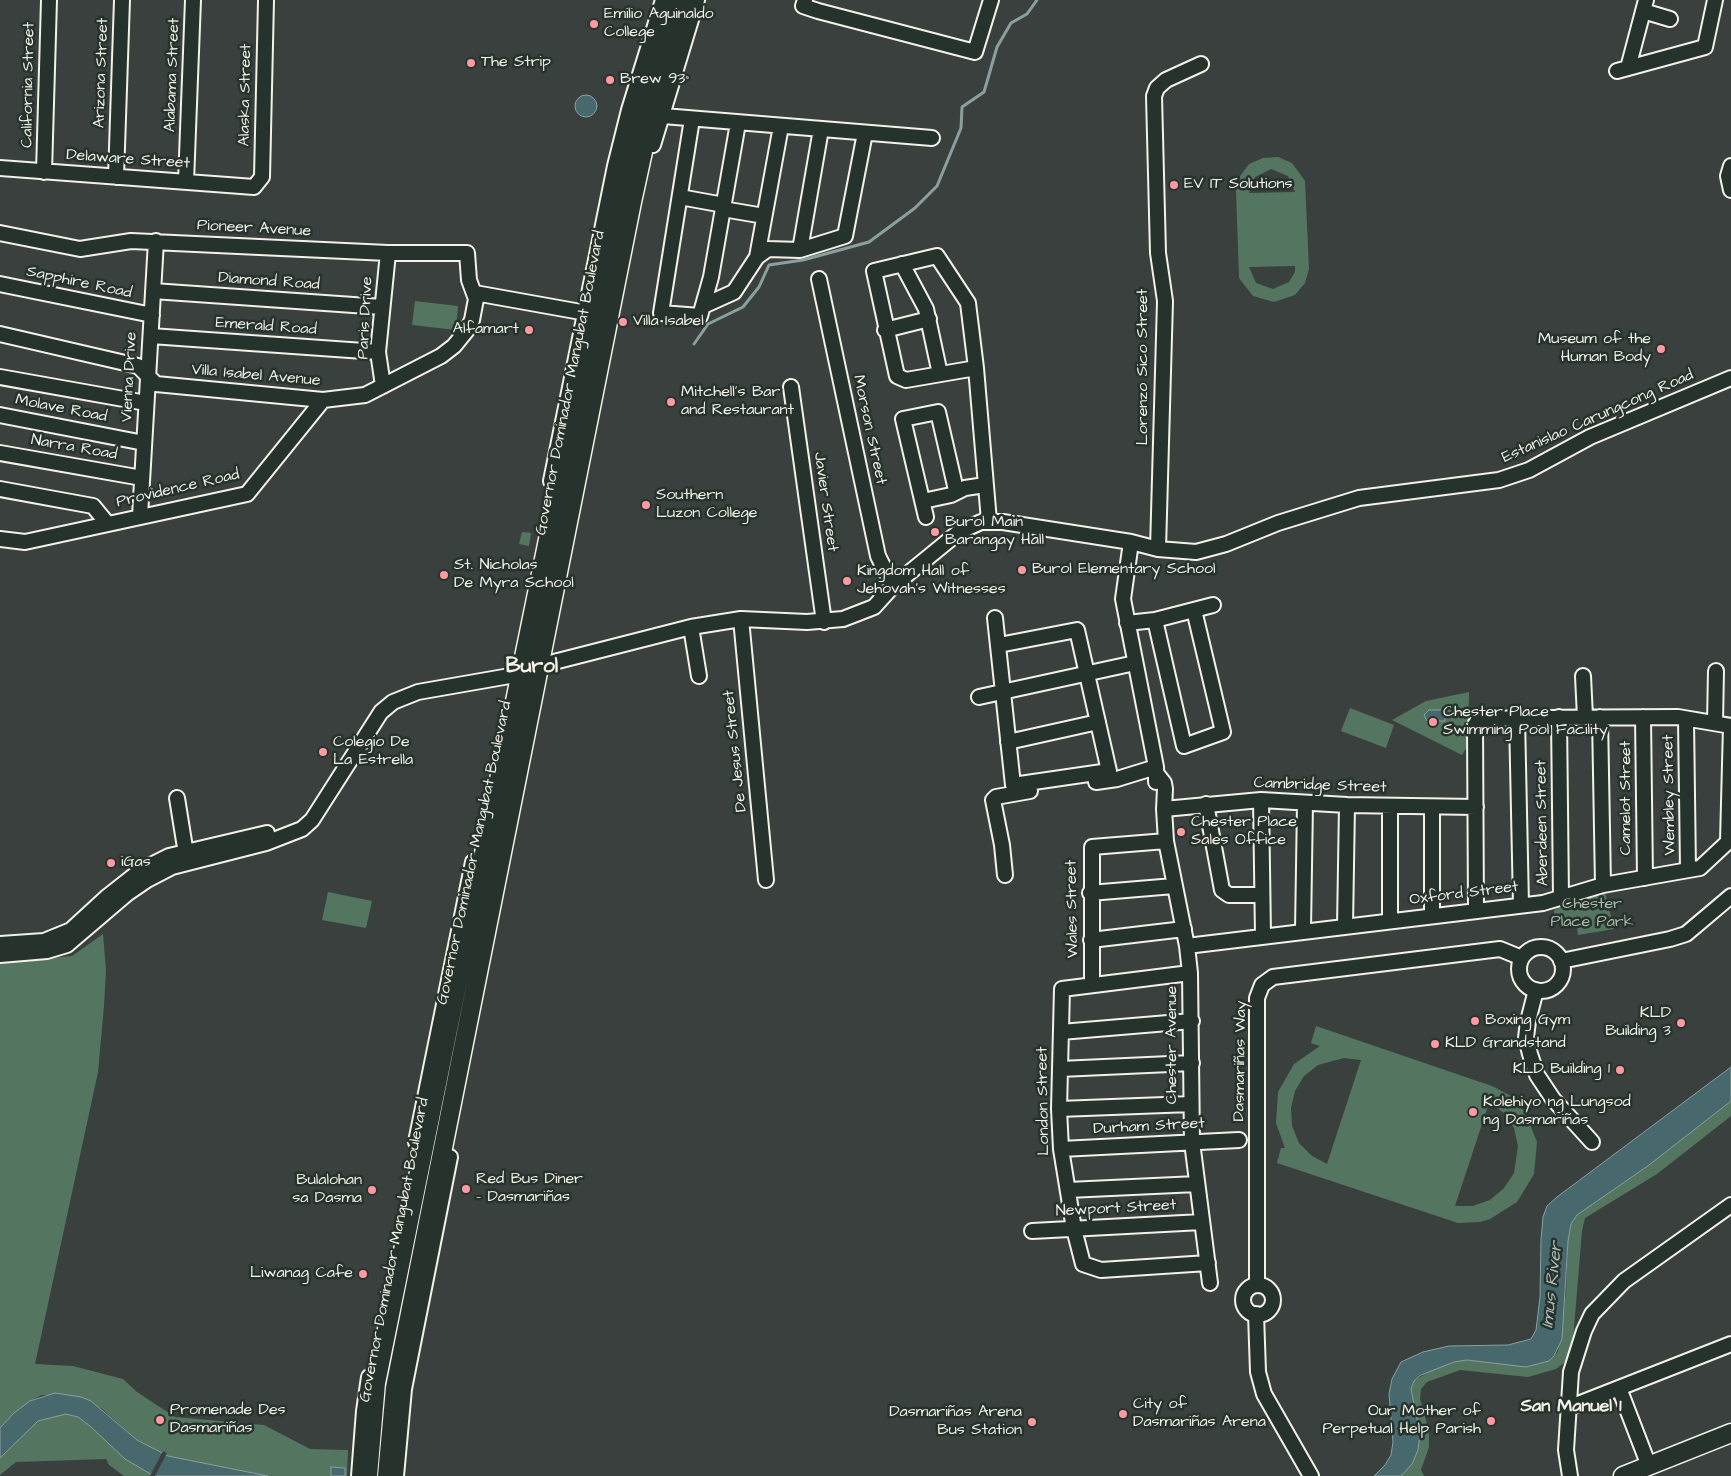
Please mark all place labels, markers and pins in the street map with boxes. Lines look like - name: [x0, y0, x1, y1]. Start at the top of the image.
- place label: Emilio Aguinaldo College: [604, 5, 714, 43]
- marker: Emilio Aguinaldo College: [588, 18, 600, 30]
- place label: The Strip: [481, 53, 551, 73]
- marker: The Strip: [465, 57, 477, 69]
- place label: Brew 93°: [620, 70, 689, 90]
- marker: Brew 93°: [604, 74, 616, 86]
- place label: EV IT Solutions: [1184, 175, 1293, 195]
- marker: EV IT Solutions: [1168, 179, 1180, 191]
- place label: Villa Isabel: [633, 312, 704, 332]
- marker: Villa Isabel: [617, 316, 629, 328]
- place label: Alfamart: [453, 320, 519, 340]
- marker: Alfamart: [523, 324, 535, 336]
- place label: Museum of the Human Body: [1538, 330, 1651, 368]
- marker: Museum of the Human Body: [1655, 343, 1667, 355]
- place label: Mitchell's Bar and Restaurant: [681, 383, 794, 421]
- marker: Mitchell's Bar and Restaurant: [665, 396, 677, 408]
- place label: Southern Luzon College: [656, 486, 757, 524]
- marker: Southern Luzon College: [640, 499, 652, 511]
- place label: Burol Main Barangay Hall: [945, 513, 1044, 551]
- marker: Burol Main Barangay Hall: [929, 526, 941, 538]
- place label: St. Nicholas De Myra School: [454, 556, 574, 594]
- place label: Burol Elementary School: [1032, 560, 1215, 580]
- place label: Kingdom Hall of Jehovah's Witnesses: [857, 562, 1006, 600]
- marker: Burol Elementary School: [1016, 564, 1028, 576]
- marker: St. Nicholas De Myra School: [438, 569, 450, 581]
- marker: Kingdom Hall of Jehovah's Witnesses: [841, 575, 853, 587]
- place label: Chester Place Swimming Pool Facility: [1443, 703, 1608, 741]
- marker: Chester Place Swimming Pool Facility: [1427, 716, 1439, 728]
- place label: Colegio De La Estrella: [333, 733, 413, 771]
- marker: Colegio De La Estrella: [317, 746, 329, 758]
- place label: Chester Place Sales Office: [1191, 813, 1297, 851]
- marker: Chester Place Sales Office: [1175, 826, 1187, 838]
- place label: iGas: [121, 853, 151, 873]
- marker: iGas: [105, 857, 117, 869]
- place label: KLD Building 3: [1605, 1004, 1671, 1042]
- place label: Boxing Gym: [1485, 1011, 1570, 1031]
- marker: Boxing Gym: [1469, 1015, 1481, 1027]
- marker: KLD Building 3: [1675, 1017, 1687, 1029]
- place label: KLD Grandstand: [1445, 1034, 1566, 1054]
- marker: KLD Grandstand: [1429, 1038, 1441, 1050]
- place label: KLD Building 1: [1513, 1060, 1610, 1080]
- marker: KLD Building 1: [1614, 1064, 1626, 1076]
- place label: Kolehiyo ng Lungsod ng Dasmariñas: [1483, 1093, 1631, 1131]
- marker: Kolehiyo ng Lungsod ng Dasmariñas: [1467, 1106, 1479, 1118]
- place label: Red Bus Diner - Dasmariñas: [476, 1170, 583, 1208]
- place label: Bulalohan sa Dasma: [292, 1171, 362, 1209]
- marker: Red Bus Diner - Dasmariñas: [460, 1183, 472, 1195]
- marker: Bulalohan sa Dasma: [366, 1184, 378, 1196]
- place label: Liwanag Cafe: [250, 1264, 353, 1284]
- marker: Liwanag Cafe: [357, 1268, 369, 1280]
- place label: City of Dasmariñas Arena: [1133, 1395, 1266, 1433]
- place label: Promenade Des Dasmariñas: [170, 1401, 286, 1439]
- place label: Our Mother of Perpetual Help Parish: [1322, 1402, 1481, 1440]
- place label: Dasmariñas Arena Bus Station: [889, 1403, 1022, 1441]
- marker: City of Dasmariñas Arena: [1117, 1408, 1129, 1420]
- marker: Promenade Des Dasmariñas: [154, 1414, 166, 1426]
- marker: Our Mother of Perpetual Help Parish: [1485, 1415, 1497, 1427]
- marker: Dasmariñas Arena Bus Station: [1026, 1416, 1038, 1428]

